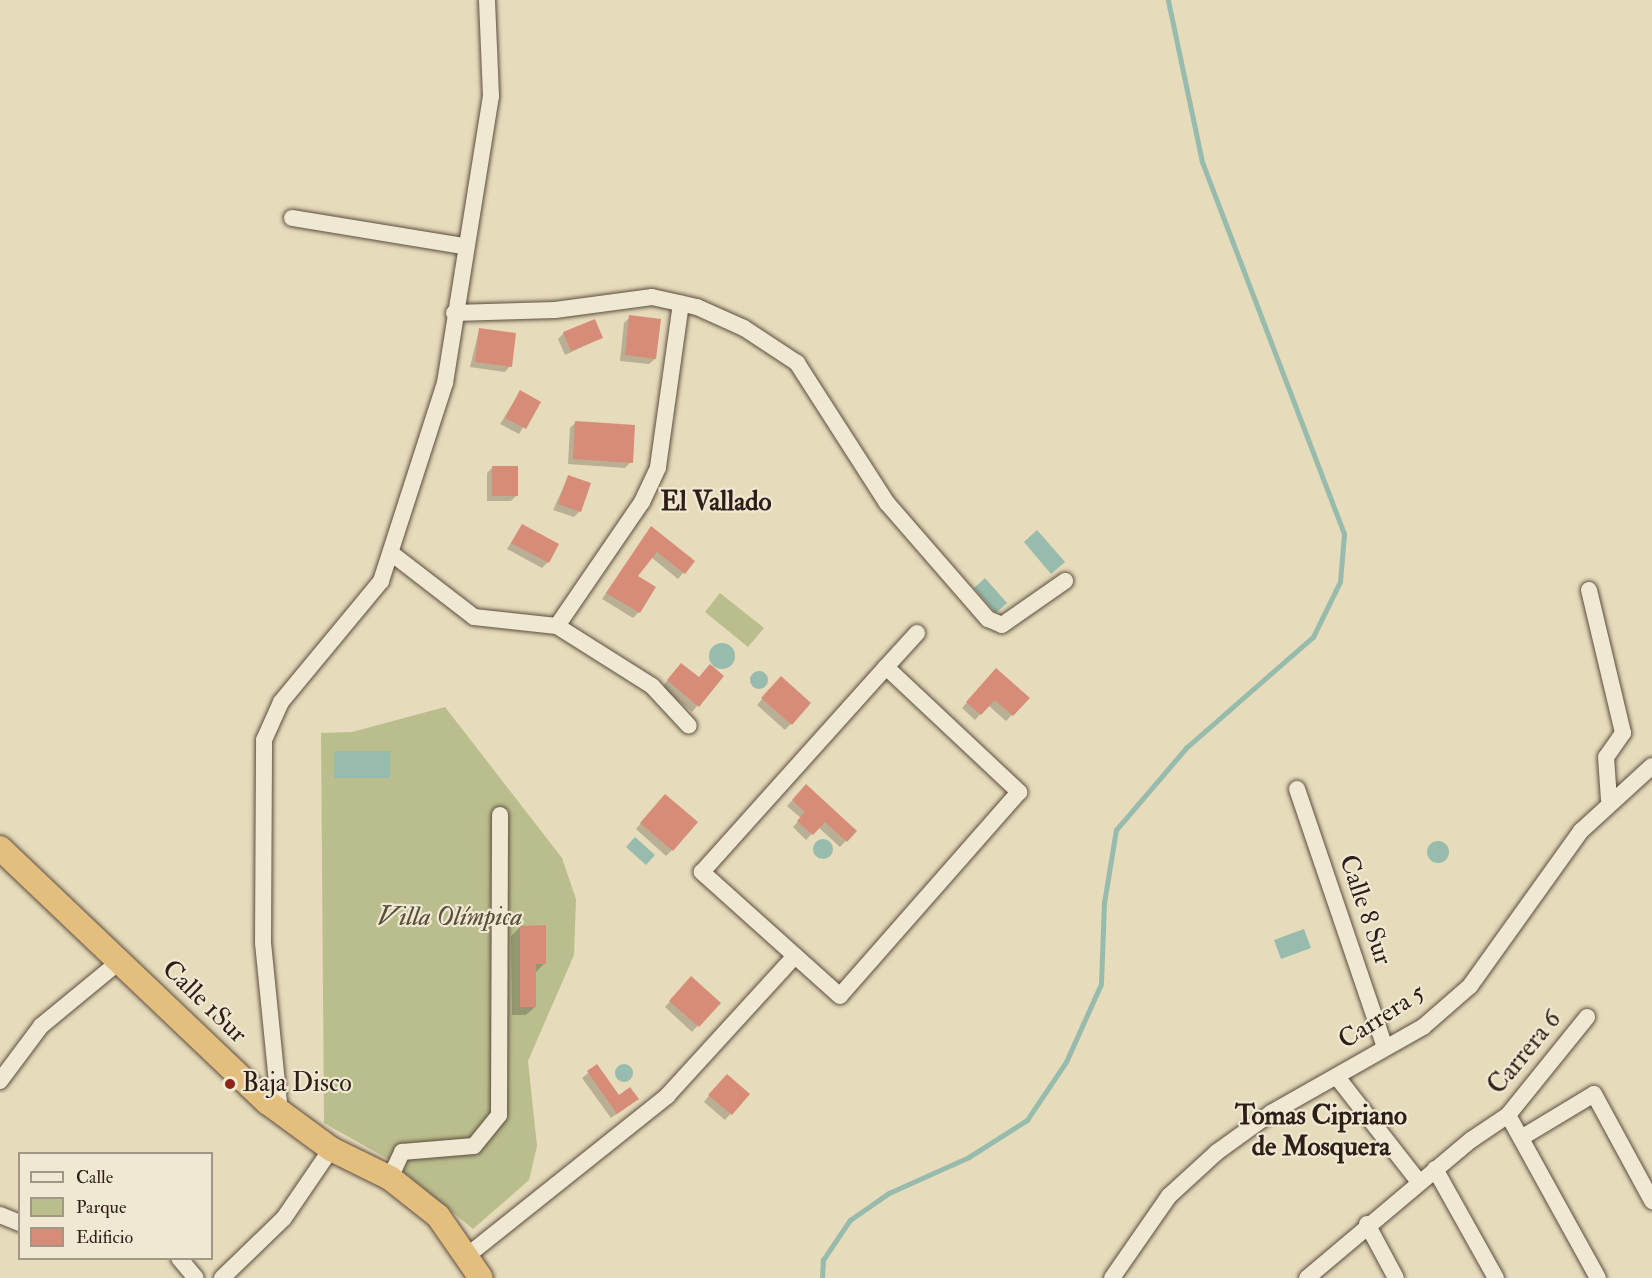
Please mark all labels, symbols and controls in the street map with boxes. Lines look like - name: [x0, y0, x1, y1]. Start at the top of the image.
- district label: El Vallado: [660, 486, 772, 518]
- street label: Calle 8 Sur: [1332, 851, 1398, 969]
- park label: Villa Olímpica: [377, 902, 523, 934]
- street label: Calle 1Sur: [155, 954, 253, 1050]
- street label: Carrera 5: [1333, 977, 1431, 1057]
- street label: Carrera 6: [1482, 1005, 1568, 1101]
- place label: Baja Disco: [242, 1068, 352, 1100]
- marker: Baja Disco: [223, 1077, 237, 1091]
- district label: Tomas Cipriano de Mosquera: [1235, 1099, 1407, 1162]
- legend: [18, 1152, 213, 1260]
- text: Calle: [76, 1166, 113, 1189]
- text: Parque: [76, 1196, 126, 1219]
- text: Edificio: [76, 1226, 133, 1249]

